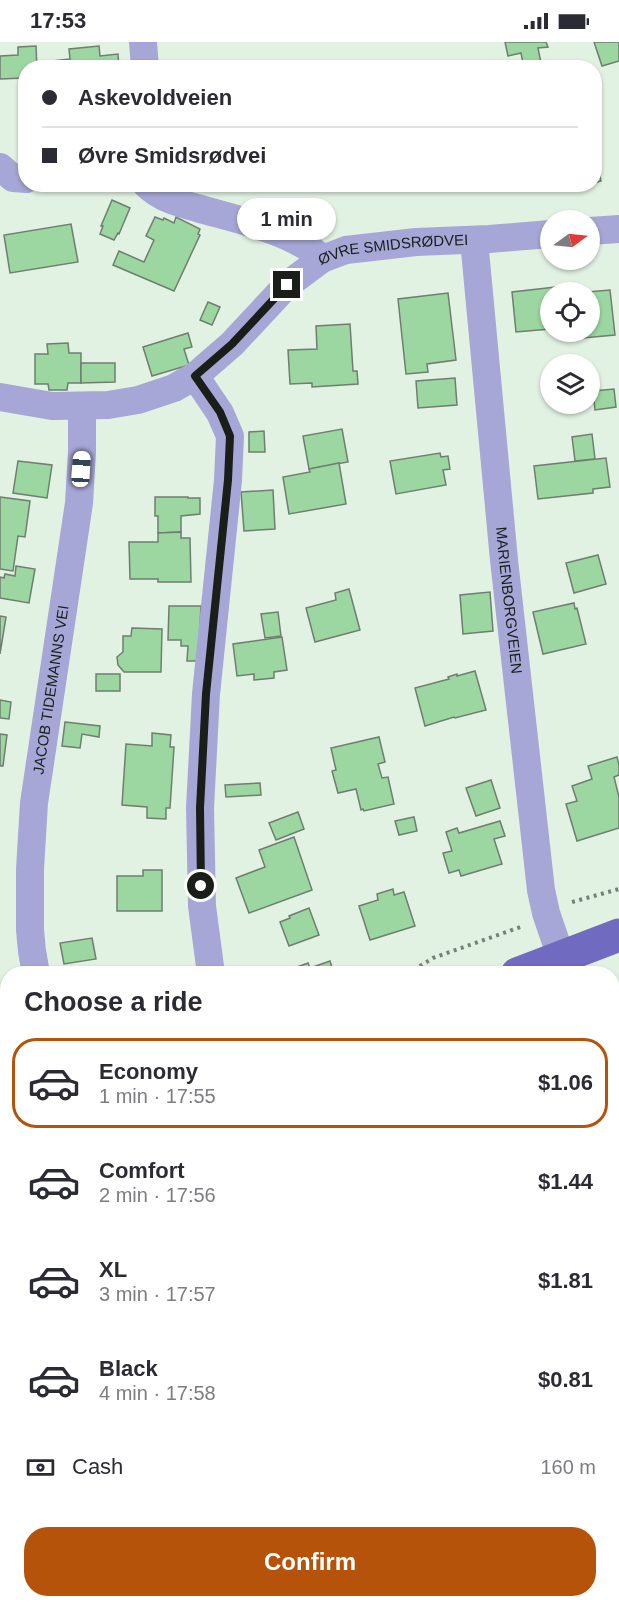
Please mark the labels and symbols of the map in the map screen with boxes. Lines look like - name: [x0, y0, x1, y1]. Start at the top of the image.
- callout: 1 min: [238, 198, 336, 240]
- north arrow: [540, 210, 600, 270]
- street label: ØVRE SMIDSRØDVEI: [316, 231, 469, 268]
- route end: [273, 271, 300, 298]
- car: [71, 450, 91, 488]
- street label: MARIENBORGVEIEN: [493, 526, 526, 675]
- street label: JACOB TIDEMANNS VEI: [29, 604, 72, 775]
- route start: [187, 872, 214, 899]

